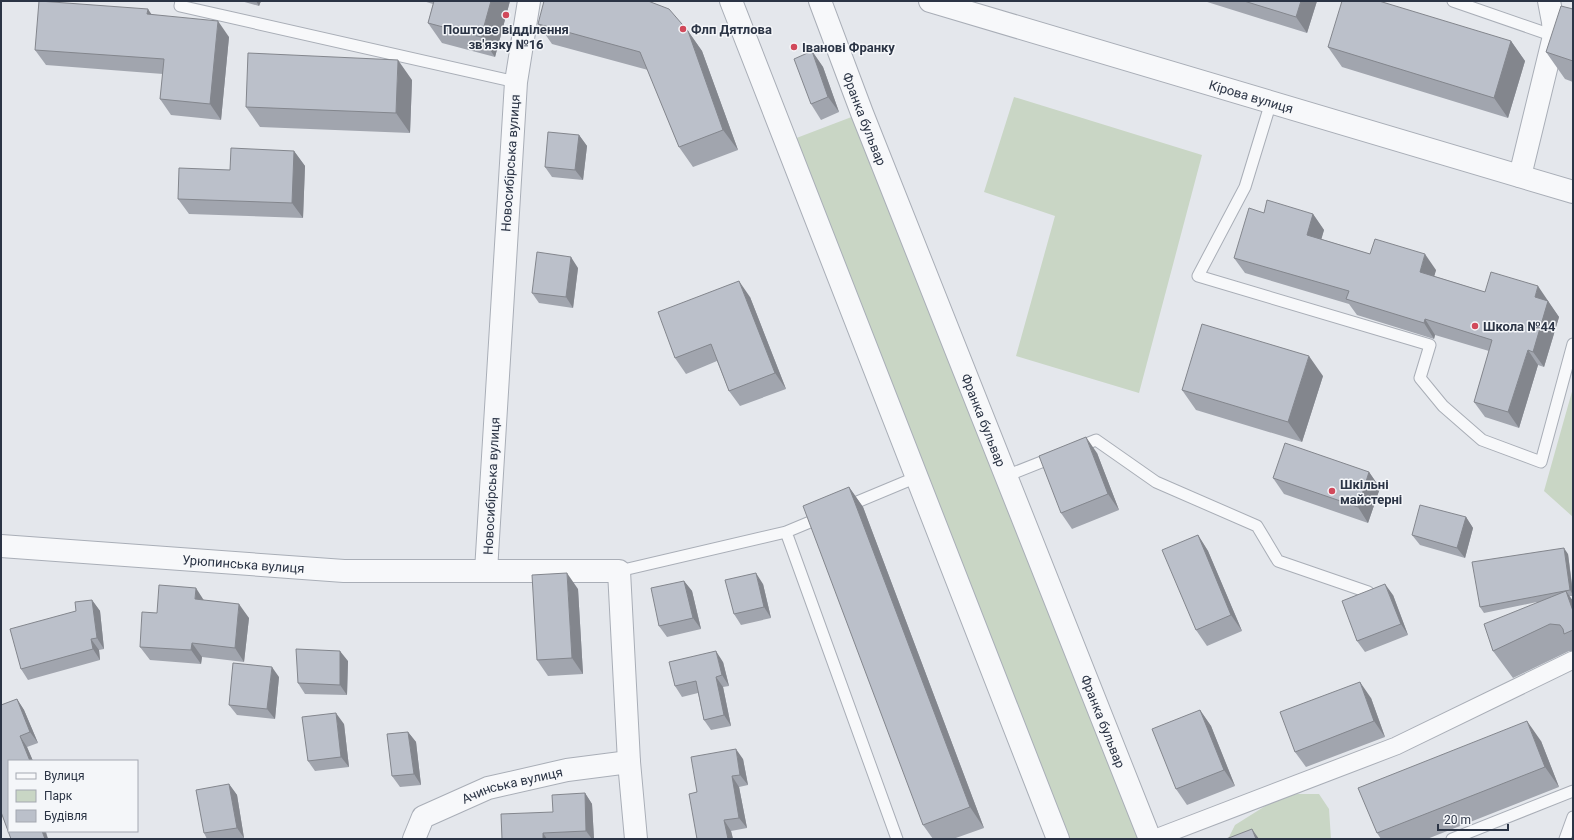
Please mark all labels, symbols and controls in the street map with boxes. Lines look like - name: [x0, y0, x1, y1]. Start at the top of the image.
- marker: Поштове відділення зв'язку №16: [501, 10, 511, 20]
- place label: Поштове відділення зв'язку №16: [443, 22, 569, 52]
- place label: Флп Дятлова: [691, 22, 772, 37]
- marker: Флп Дятлова: [678, 24, 688, 34]
- place label: Іванові Франку: [802, 40, 895, 55]
- marker: Іванові Франку: [789, 42, 799, 52]
- street label: Франка бульвар: [839, 70, 889, 168]
- street label: Кірова вулиця: [1207, 77, 1295, 116]
- street label: Новосибірська вулиця: [498, 94, 523, 232]
- place label: Школа №44: [1483, 319, 1556, 334]
- marker: Школа №44: [1470, 321, 1480, 331]
- street label: Франка бульвар: [958, 372, 1009, 469]
- street label: Новосибірська вулиця: [480, 417, 503, 555]
- place label: Шкільні майстерні: [1340, 477, 1402, 507]
- marker: Шкільні майстерні: [1327, 486, 1337, 496]
- street label: Урюпинська вулиця: [182, 552, 305, 576]
- street label: Франка бульвар: [1078, 673, 1128, 770]
- legend: [8, 760, 138, 832]
- street label: Ачинська вулиця: [459, 764, 564, 807]
- text: Вулиця: [44, 769, 85, 783]
- text: Парк: [44, 789, 73, 803]
- scale bar: [1438, 806, 1508, 832]
- text: Будівля: [44, 809, 87, 823]
- text: 20 m: [1444, 813, 1471, 827]

